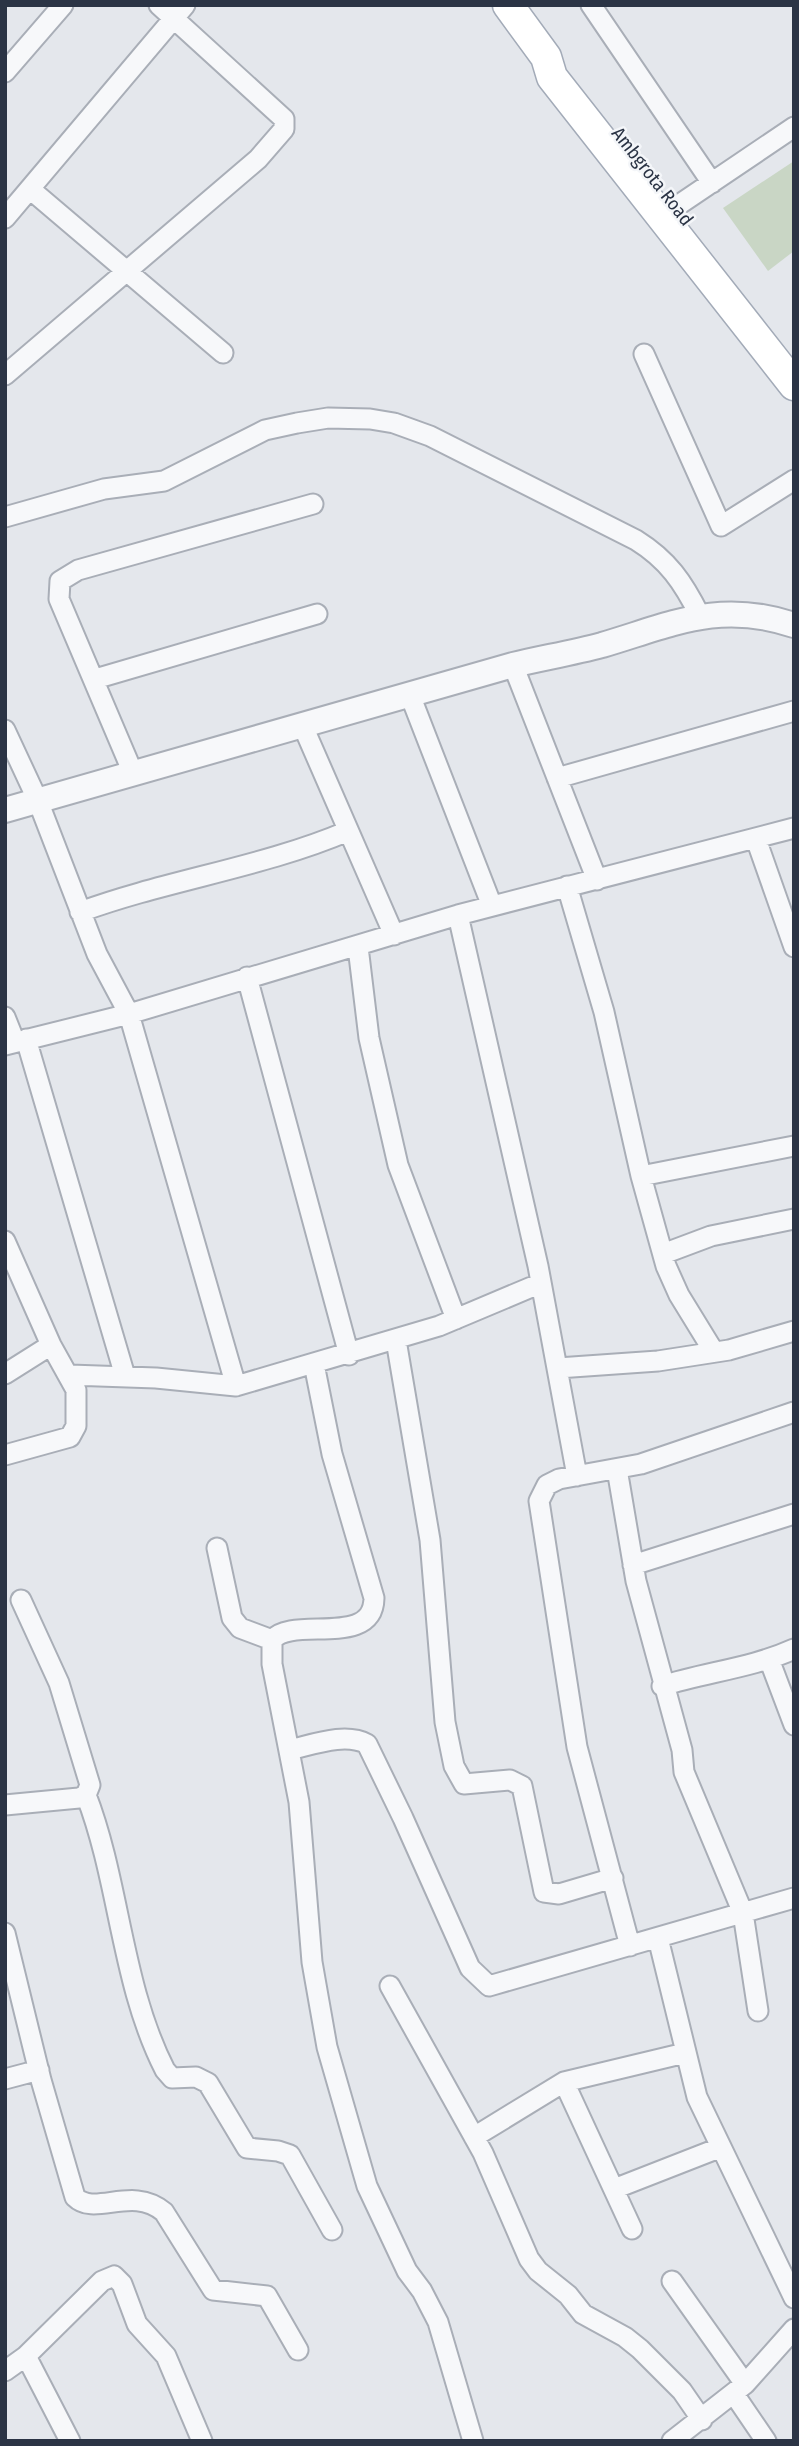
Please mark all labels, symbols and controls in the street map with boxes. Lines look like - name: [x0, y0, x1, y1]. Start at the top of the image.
- street label: Ambgrota Road: [607, 122, 698, 230]

